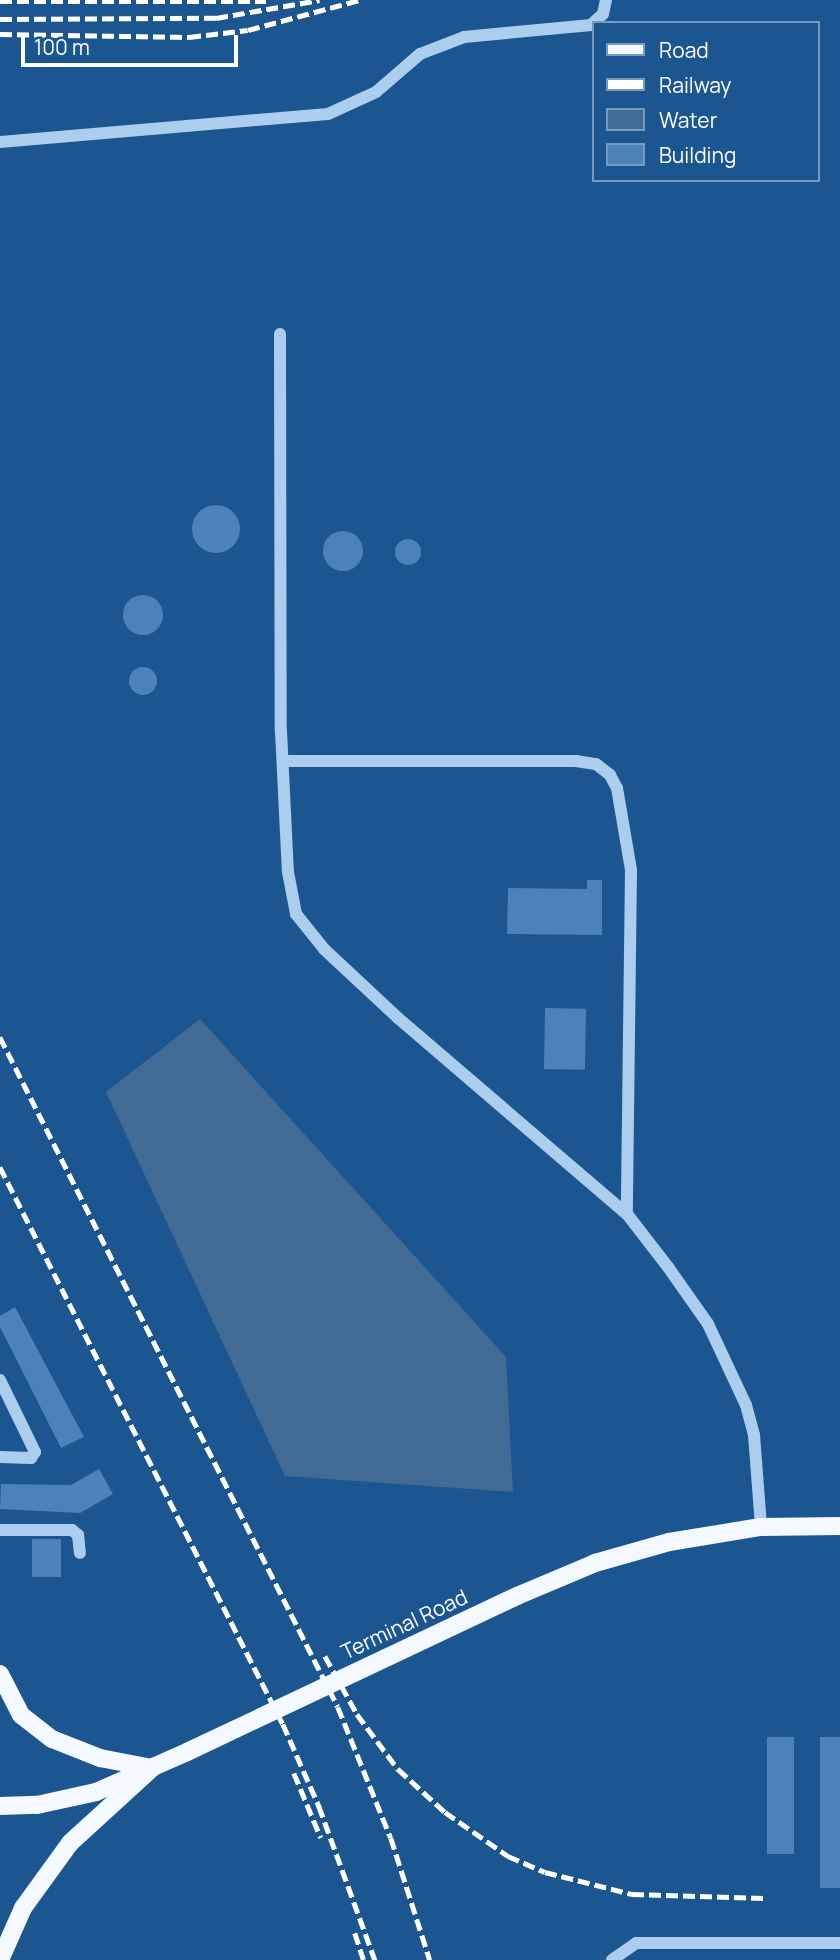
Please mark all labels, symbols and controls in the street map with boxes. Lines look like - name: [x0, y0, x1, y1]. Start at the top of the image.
- scale bar: [24, 21, 242, 65]
- legend: [592, 21, 819, 182]
- text: 100 m: [34, 33, 90, 61]
- text: Road: [659, 36, 709, 64]
- text: Railway: [659, 71, 731, 99]
- text: Water: [659, 106, 717, 134]
- text: Building: [659, 141, 736, 169]
- street label: Terminal Road: [337, 1584, 471, 1664]

